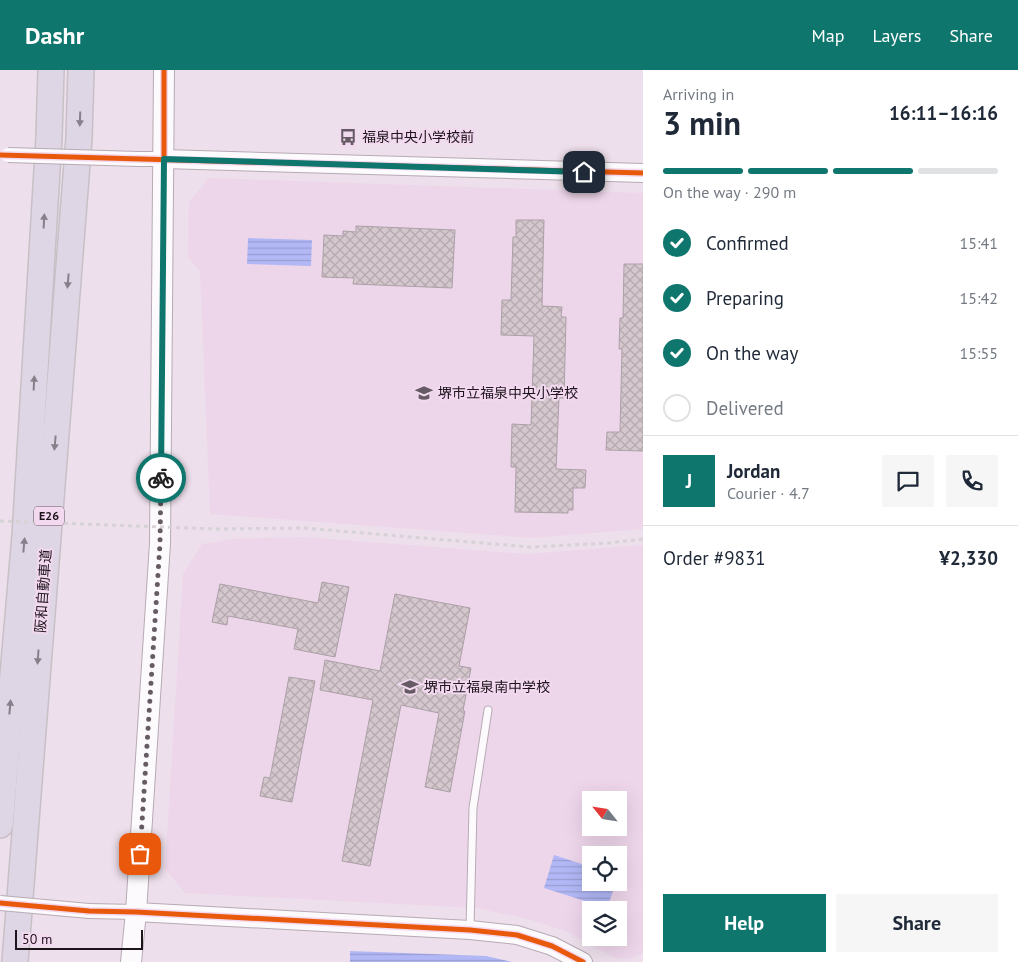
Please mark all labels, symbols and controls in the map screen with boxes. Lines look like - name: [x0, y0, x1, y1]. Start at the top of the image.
- text: Dashr: [25, 20, 84, 51]
- text: Map: [812, 24, 844, 47]
- text: Layers: [872, 24, 921, 47]
- text: Share: [949, 24, 993, 47]
- text: Arriving in: [663, 84, 734, 104]
- text: 16:11–16:16: [889, 101, 998, 125]
- text: 3 min: [663, 102, 741, 144]
- one-way arrow: [75, 111, 83, 127]
- bus stop icon: 福泉中央小学校前: [338, 127, 358, 147]
- place label: 福泉中央小学校前: [362, 128, 474, 146]
- pin: [563, 151, 605, 193]
- icon: home: [570, 158, 598, 186]
- text: On the way · 290 m: [663, 182, 796, 202]
- one-way arrow: [40, 213, 48, 229]
- icon: check: [663, 229, 691, 257]
- text: Confirmed: [706, 231, 789, 255]
- text: 15:41: [960, 233, 998, 253]
- one-way arrow: [63, 273, 71, 289]
- icon: check: [663, 284, 691, 312]
- text: Preparing: [706, 286, 784, 310]
- text: 15:42: [960, 288, 998, 308]
- icon: check: [663, 339, 691, 367]
- text: On the way: [706, 341, 798, 365]
- text: 15:55: [960, 343, 998, 363]
- one-way arrow: [31, 375, 39, 391]
- school or university icon: 堺市立福泉中央小学校: [414, 383, 434, 403]
- place label: 堺市立福泉中央小学校: [438, 384, 578, 402]
- text: Delivered: [706, 396, 784, 420]
- one-way arrow: [50, 435, 58, 451]
- courier: [136, 453, 186, 503]
- button: chat: [882, 455, 934, 507]
- button: phone: [946, 455, 998, 507]
- text: Jordan: [727, 459, 780, 483]
- icon: bike: [147, 464, 175, 492]
- text: J: [686, 469, 692, 493]
- text: Courier · 4.7: [727, 483, 810, 503]
- road number: E26: [34, 506, 64, 526]
- one-way arrow: [21, 537, 29, 553]
- text: Order #9831: [663, 546, 766, 570]
- text: ¥2,330: [939, 546, 998, 570]
- street label: 阪和自動車道: [31, 548, 55, 634]
- one-way arrow: [34, 649, 42, 665]
- school or university icon: 堺市立福泉南中学校: [400, 677, 420, 697]
- place label: 堺市立福泉南中学校: [424, 678, 550, 696]
- one-way arrow: [7, 699, 15, 715]
- north arrow: [582, 791, 628, 836]
- map controls: [582, 791, 627, 946]
- pin: [119, 833, 161, 875]
- icon: bag: [126, 840, 154, 868]
- button: locate: [582, 846, 627, 891]
- button: Help: [663, 894, 826, 952]
- button: Share: [836, 894, 998, 952]
- button: layers: [582, 901, 627, 946]
- scale bar: [15, 927, 142, 950]
- text: 50 m: [22, 930, 52, 948]

